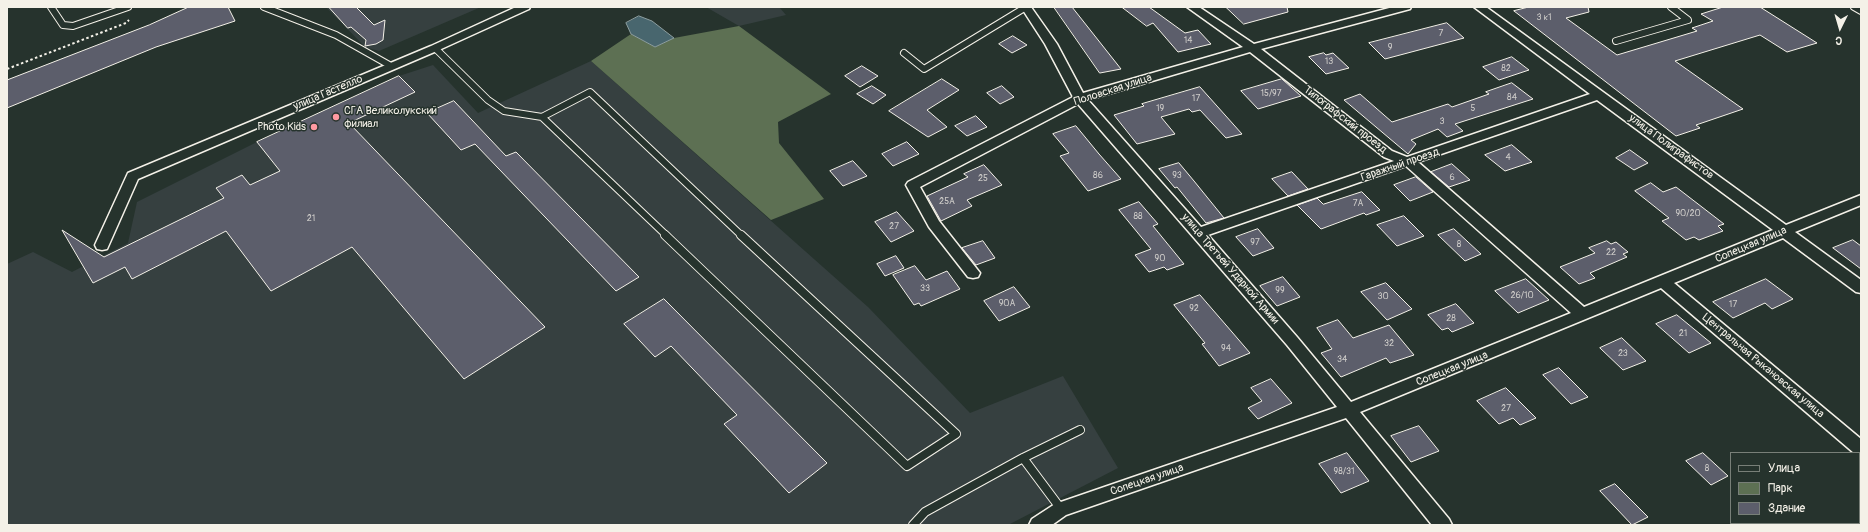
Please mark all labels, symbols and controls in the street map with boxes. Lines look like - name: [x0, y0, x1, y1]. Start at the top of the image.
- north arrow: [1820, 8, 1860, 48]
- house number: 3 к1: [1536, 13, 1552, 23]
- house number: 7: [1439, 29, 1443, 39]
- text: С: [1835, 34, 1843, 47]
- house number: 14: [1184, 36, 1192, 46]
- house number: 9: [1388, 43, 1392, 53]
- house number: 13: [1325, 57, 1333, 67]
- house number: 82: [1501, 64, 1511, 74]
- street label: Половская улица: [1072, 71, 1154, 109]
- street label: улица Гастелло: [291, 72, 365, 114]
- street label: Типографский проезд: [1301, 83, 1389, 157]
- house number: 15/97: [1260, 89, 1282, 99]
- house number: 84: [1507, 93, 1517, 103]
- house number: 17: [1192, 94, 1200, 104]
- place label: СГА Великолукский филиал: [344, 104, 437, 130]
- house number: 19: [1156, 104, 1164, 114]
- house number: 5: [1471, 104, 1475, 114]
- marker: СГА Великолукский филиал: [331, 112, 341, 122]
- street label: улица Полиграфистов: [1626, 112, 1716, 182]
- house number: 3: [1439, 117, 1445, 127]
- place label: Photo Kids: [257, 120, 306, 134]
- marker: Photo Kids: [309, 122, 319, 132]
- street label: Гаражный проезд: [1359, 145, 1441, 185]
- house number: 4: [1505, 153, 1511, 163]
- house number: 86: [1093, 171, 1103, 181]
- house number: 93: [1172, 171, 1182, 181]
- house number: 6: [1449, 173, 1455, 183]
- house number: 25: [978, 174, 988, 184]
- house number: 25А: [939, 197, 955, 207]
- house number: 7А: [1353, 199, 1363, 209]
- house number: 90/20: [1675, 209, 1701, 219]
- street label: улица Третьей Ударной Армии: [1178, 211, 1282, 327]
- house number: 88: [1133, 212, 1143, 222]
- house number: 21: [307, 214, 315, 224]
- house number: 27: [889, 222, 899, 232]
- street label: Сопецкая улица: [1713, 224, 1789, 266]
- house number: 97: [1250, 238, 1260, 248]
- house number: 8: [1457, 240, 1461, 250]
- house number: 22: [1606, 248, 1616, 258]
- house number: 90: [1155, 254, 1165, 264]
- house number: 33: [920, 284, 930, 294]
- house number: 99: [1275, 286, 1285, 296]
- house number: 26/10: [1510, 291, 1534, 301]
- house number: 30: [1377, 292, 1389, 302]
- house number: 90А: [999, 299, 1015, 309]
- house number: 17: [1729, 300, 1737, 310]
- house number: 92: [1189, 304, 1199, 314]
- street label: Центральная Рыкановская улица: [1699, 311, 1827, 421]
- house number: 28: [1446, 314, 1456, 324]
- house number: 21: [1679, 329, 1687, 339]
- house number: 32: [1384, 339, 1394, 349]
- house number: 94: [1221, 344, 1231, 354]
- street label: Сопецкая улица: [1414, 349, 1490, 389]
- house number: 23: [1618, 349, 1628, 359]
- house number: 34: [1337, 355, 1347, 365]
- house number: 27: [1501, 404, 1511, 414]
- legend: [1730, 452, 1860, 524]
- street label: Сопецкая улица: [1109, 461, 1185, 499]
- text: Улица: [1768, 461, 1800, 476]
- house number: 8: [1705, 464, 1709, 474]
- house number: 98/31: [1334, 467, 1354, 477]
- text: Парк: [1768, 481, 1793, 496]
- text: Здание: [1768, 501, 1805, 516]

